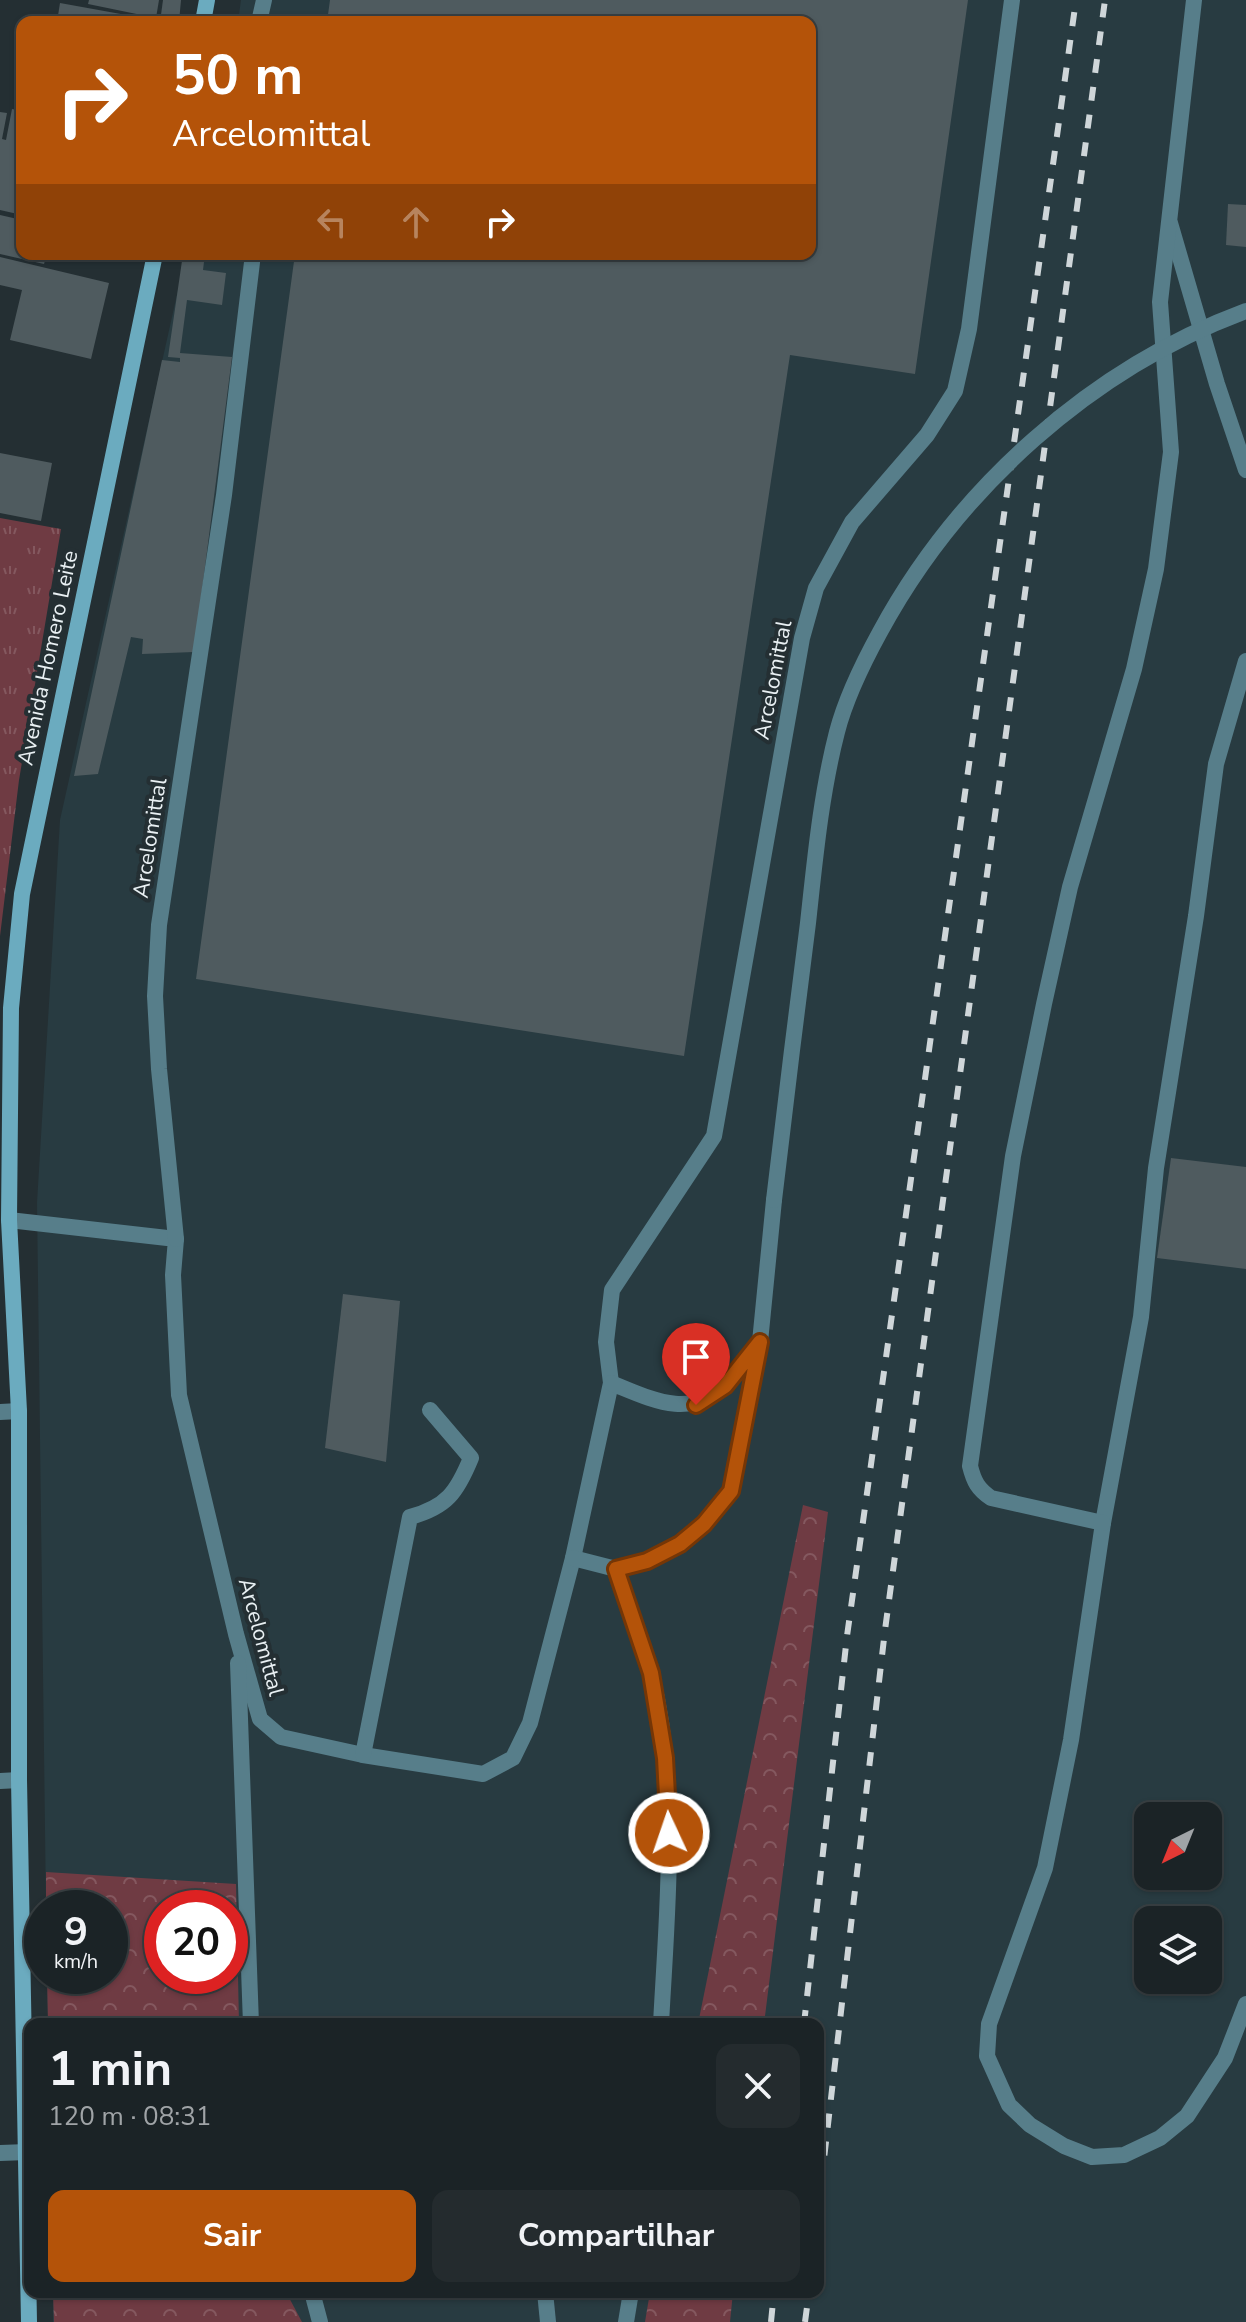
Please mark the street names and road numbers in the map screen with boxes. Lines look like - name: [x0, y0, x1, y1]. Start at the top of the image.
- street label: Avenida Homero Leite: [11, 548, 85, 768]
- street label: Arcelomittal: [747, 617, 799, 742]
- street label: Arcelomittal: [126, 775, 174, 900]
- street label: Arcelomittal: [231, 1575, 291, 1700]

